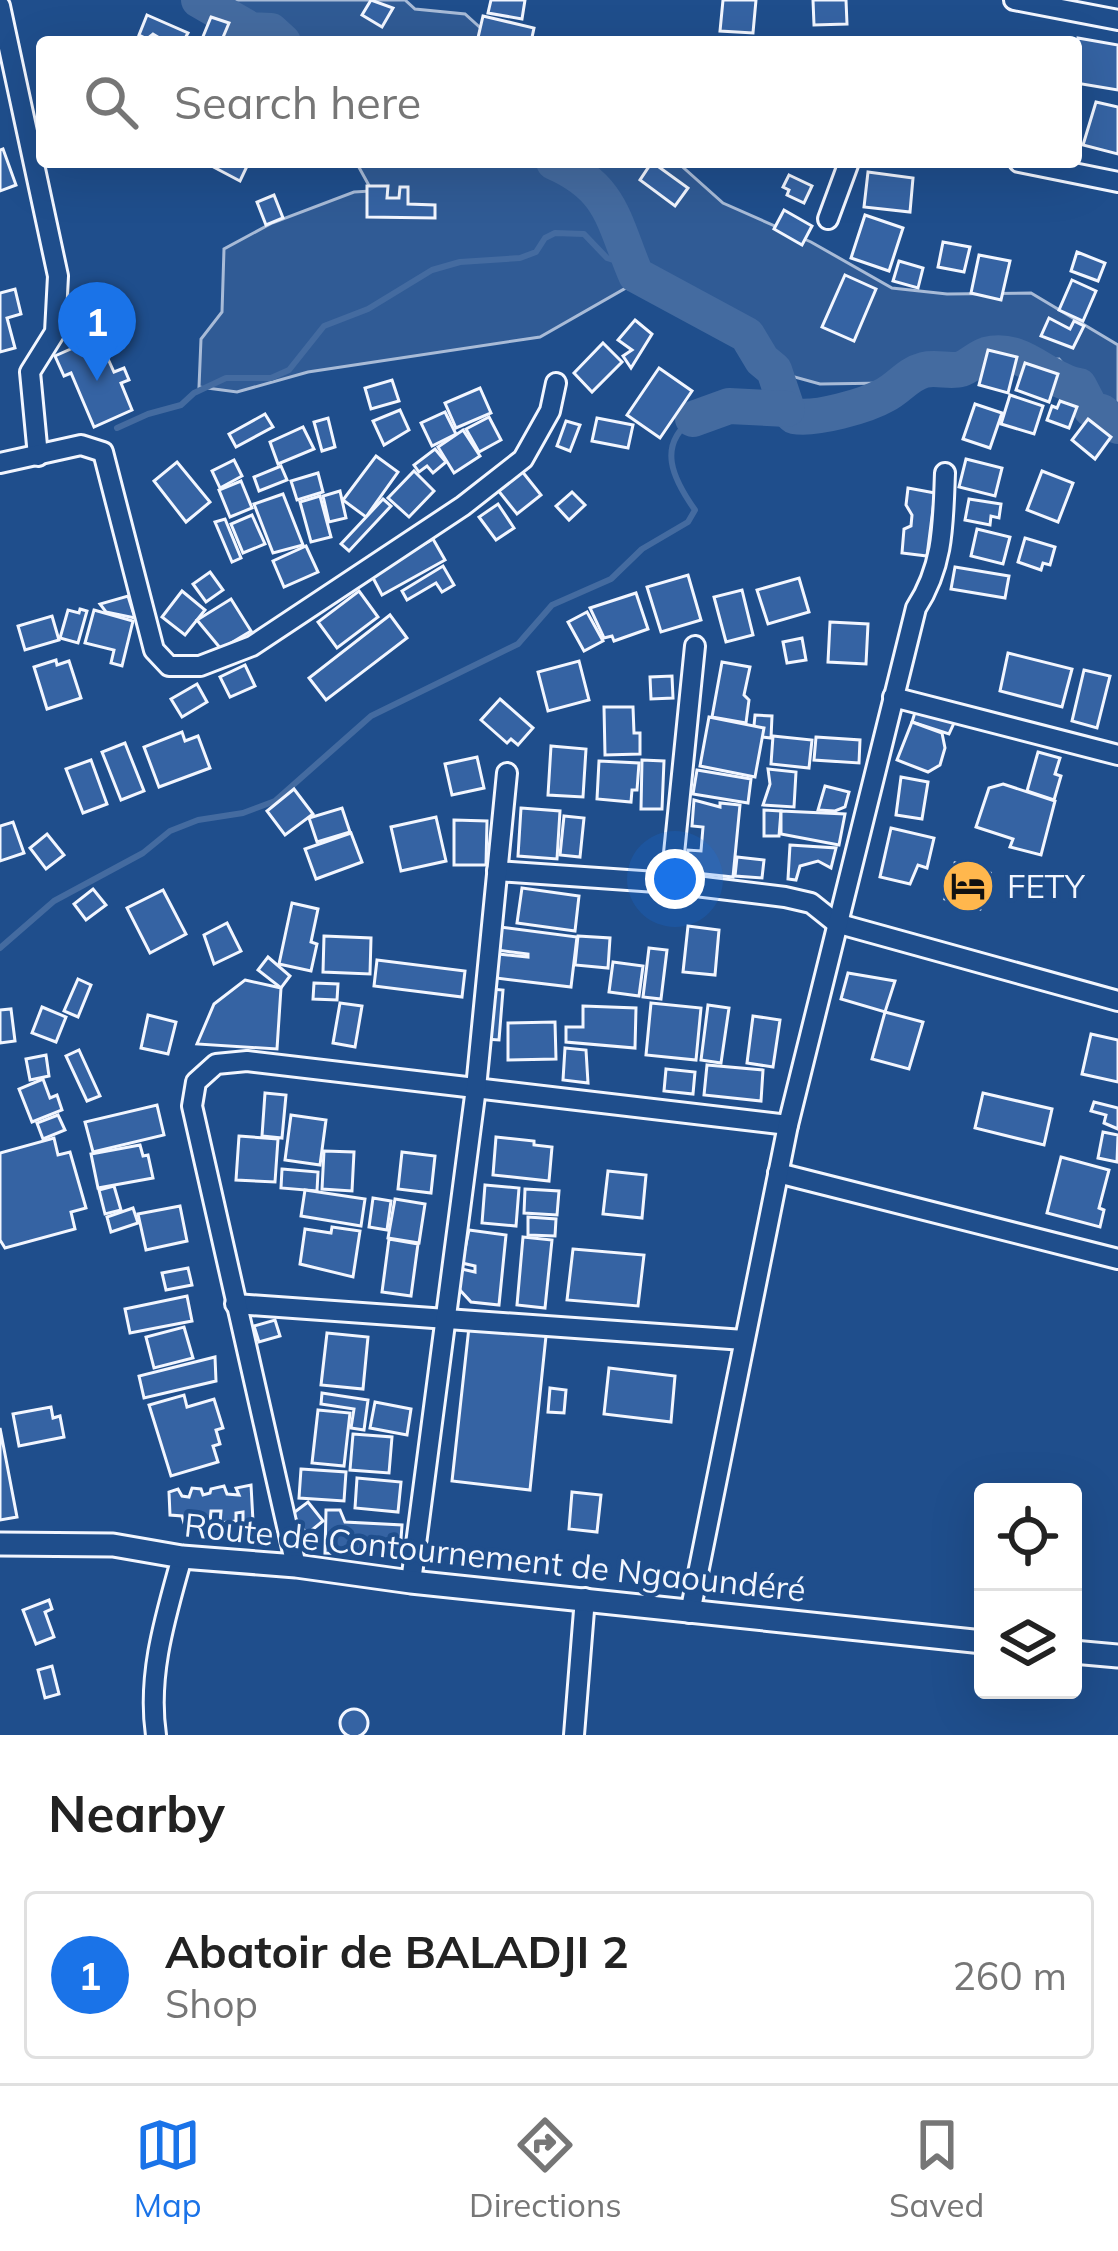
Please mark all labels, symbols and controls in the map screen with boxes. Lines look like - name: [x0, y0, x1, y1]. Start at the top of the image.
- search box: [36, 36, 1082, 168]
- icon: search: [78, 69, 144, 135]
- text: Search here: [174, 74, 421, 130]
- pin: 1: [58, 282, 136, 381]
- your location: [645, 849, 705, 909]
- hotel icon: FETY: [940, 858, 996, 914]
- place label: FETY: [1007, 865, 1086, 906]
- map controls: [974, 1483, 1082, 1699]
- button: locate: [974, 1483, 1082, 1591]
- street label: Route de Contournement de Ngaoundéré: [182, 1503, 808, 1610]
- button: layers: [974, 1591, 1082, 1699]
- text: Nearby: [48, 1781, 225, 1845]
- text: Abatoir de BALADJI 2: [165, 1923, 629, 1979]
- text: 1: [78, 1951, 102, 2000]
- text: 260 m: [952, 1951, 1067, 2000]
- text: Shop: [165, 1979, 258, 2028]
- tab: Map: [134, 2112, 202, 2225]
- tab: Directions: [469, 2112, 622, 2225]
- tab: Saved: [889, 2112, 984, 2225]

